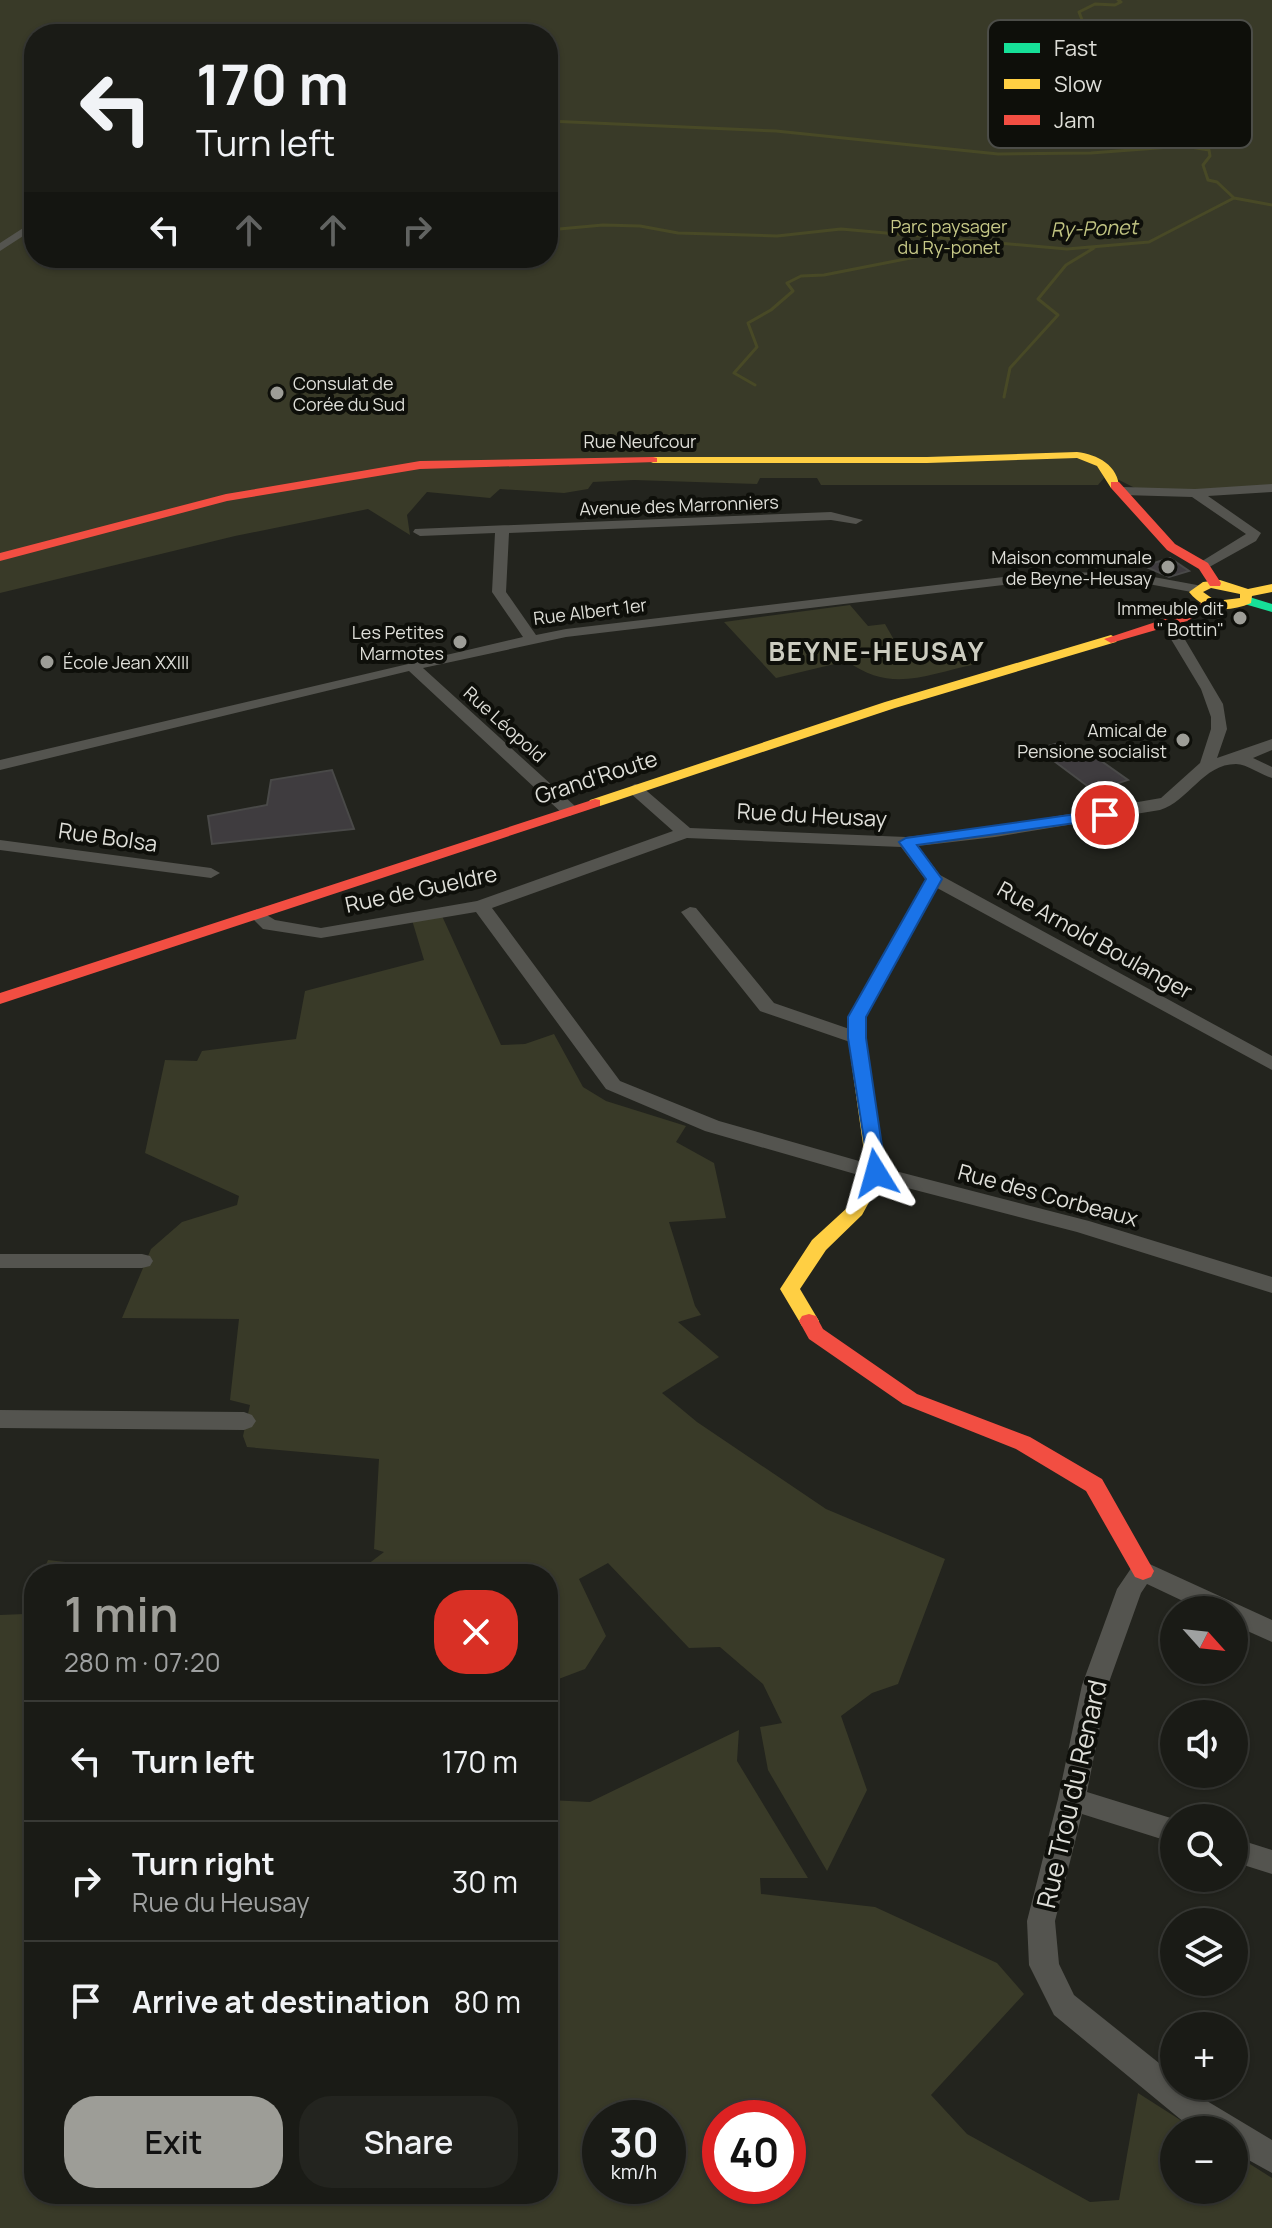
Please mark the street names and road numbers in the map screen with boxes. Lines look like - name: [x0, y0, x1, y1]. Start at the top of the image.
- street label: Rue Neufcour: [583, 429, 697, 453]
- street label: Avenue des Marronniers: [579, 490, 779, 520]
- street label: Rue Albert 1er: [532, 592, 649, 630]
- street label: Rue Léopold: [459, 681, 551, 767]
- street label: Grand'Route: [531, 743, 661, 811]
- street label: Rue du Heusay: [736, 796, 888, 834]
- street label: Rue Bolsa: [57, 815, 159, 859]
- street label: Rue de Gueldre: [342, 858, 500, 920]
- street label: Rue Arnold Boulanger: [992, 874, 1198, 1006]
- street label: Rue des Corbeaux: [955, 1157, 1142, 1234]
- street label: Rue Trou du Renard: [1027, 1676, 1115, 1912]

